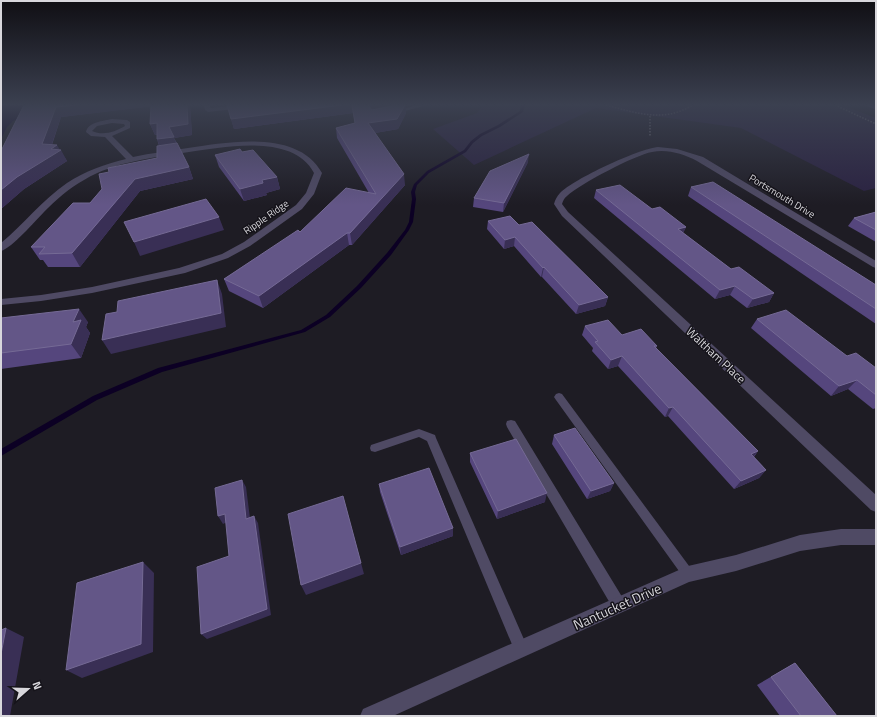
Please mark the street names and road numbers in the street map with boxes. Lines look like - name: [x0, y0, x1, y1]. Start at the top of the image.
- street label: Portsmouth Drive: [746, 170, 818, 222]
- street label: Ripple Ridge: [240, 196, 292, 238]
- street label: Waltham Place: [682, 322, 750, 388]
- street label: Nantucket Drive: [570, 577, 664, 635]

